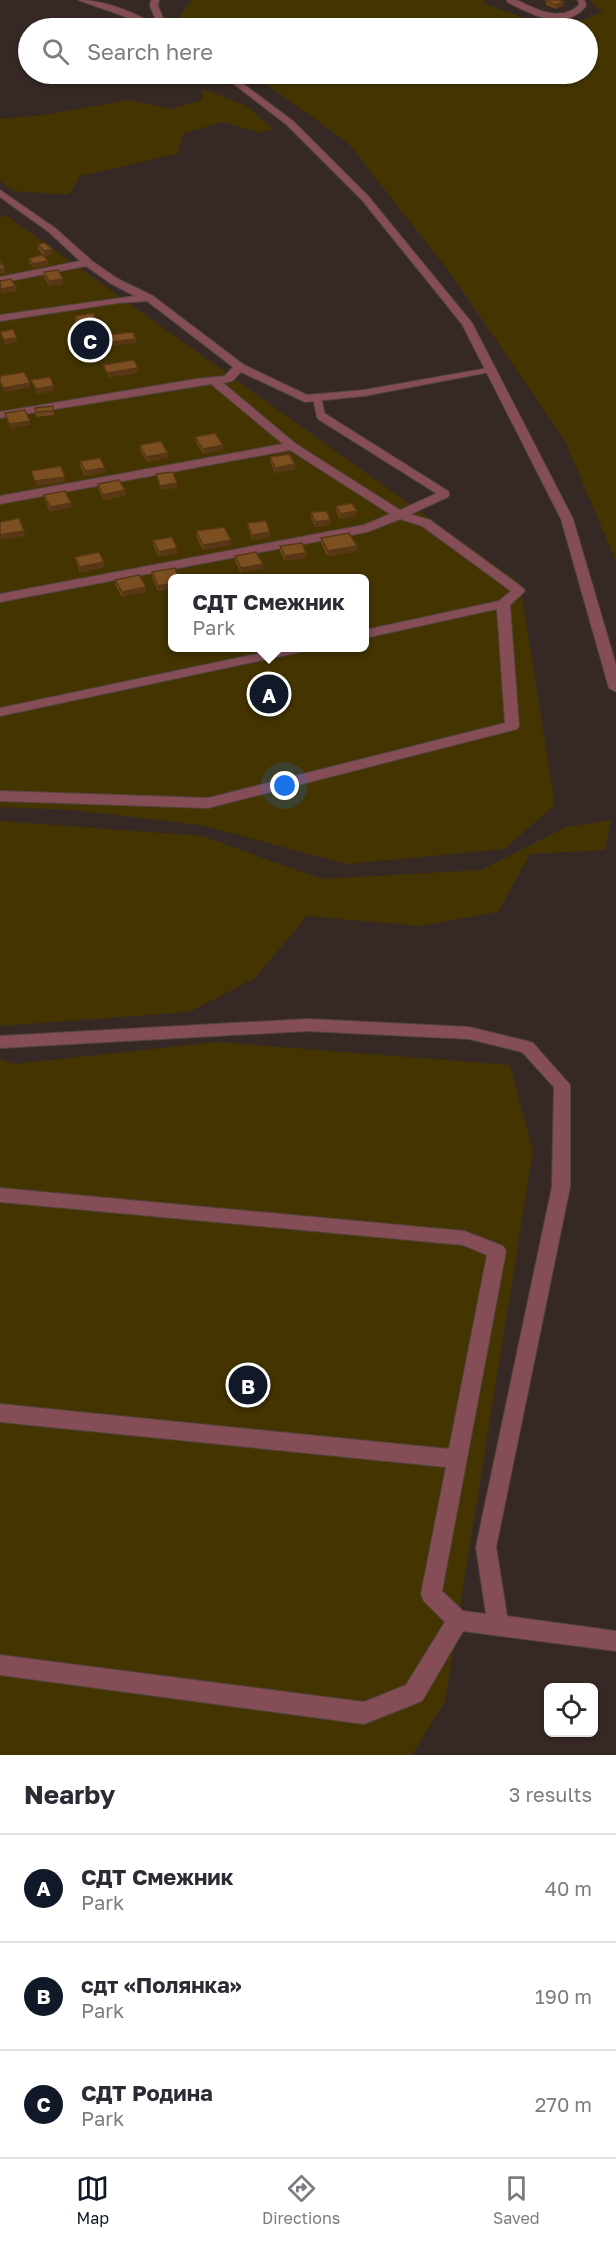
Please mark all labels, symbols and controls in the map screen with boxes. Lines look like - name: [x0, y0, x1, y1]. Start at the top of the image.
- search box: [18, 18, 598, 84]
- icon: search: [39, 35, 72, 68]
- text: Search here: [87, 38, 213, 65]
- pin: C: [70, 318, 110, 362]
- popup: [168, 574, 369, 652]
- text: СДТ Смежник: [192, 588, 345, 615]
- text: Park: [192, 615, 236, 639]
- pin: A: [250, 672, 288, 716]
- your location: [270, 771, 299, 800]
- pin: B: [228, 1362, 268, 1408]
- map controls: [544, 1683, 598, 1737]
- button: locate: [544, 1683, 598, 1737]
- text: Nearby: [24, 1779, 115, 1810]
- text: 3 results: [509, 1782, 592, 1806]
- text: СДТ Смежник: [81, 1863, 234, 1890]
- text: A: [36, 1876, 51, 1900]
- text: 40 m: [545, 1876, 592, 1900]
- text: Park: [81, 1890, 124, 1914]
- text: сдт «Полянка»: [81, 1971, 242, 1998]
- text: B: [36, 1984, 51, 2008]
- text: 190 m: [535, 1984, 592, 2008]
- text: Park: [81, 1998, 124, 2022]
- text: СДТ Родина: [81, 2079, 213, 2106]
- text: C: [36, 2092, 51, 2116]
- text: 270 m: [535, 2092, 592, 2116]
- text: Park: [81, 2106, 124, 2130]
- tab: Map: [76, 2172, 109, 2228]
- tab: Directions: [262, 2172, 340, 2228]
- tab: Saved: [493, 2172, 540, 2228]

